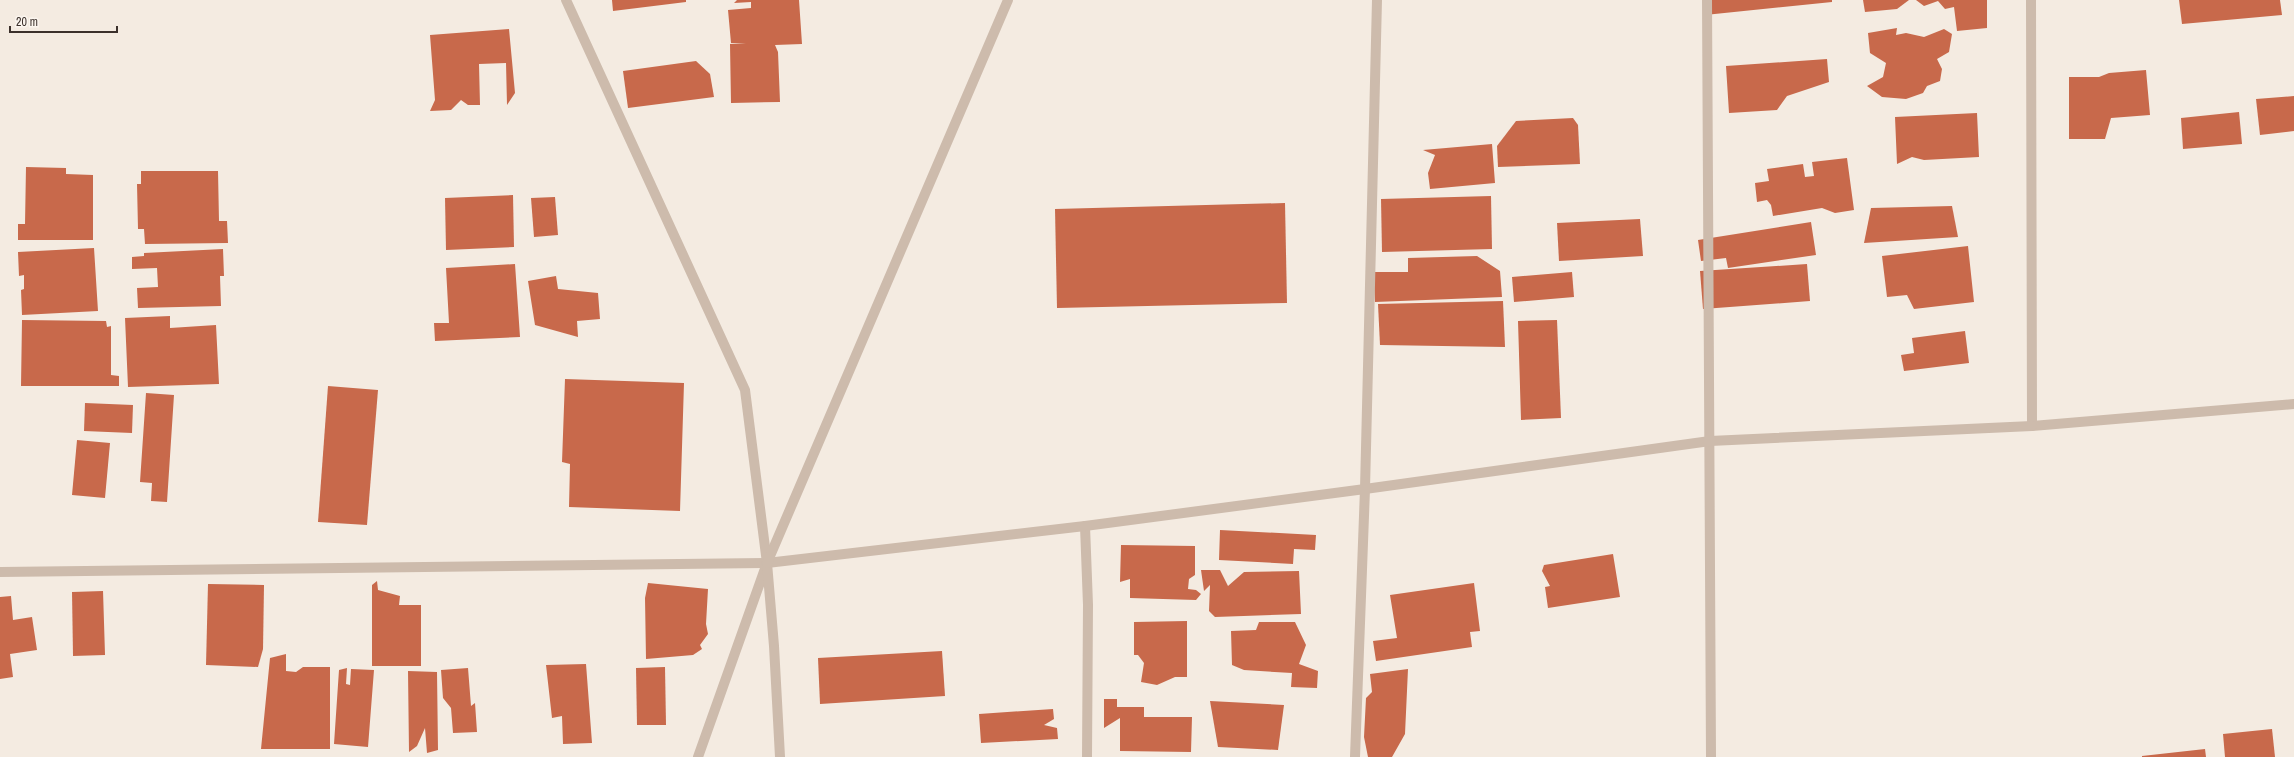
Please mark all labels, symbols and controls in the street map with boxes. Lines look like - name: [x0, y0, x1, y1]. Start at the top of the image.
- scale bar: [10, 8, 117, 34]
- text: 20 m: [16, 14, 38, 30]

